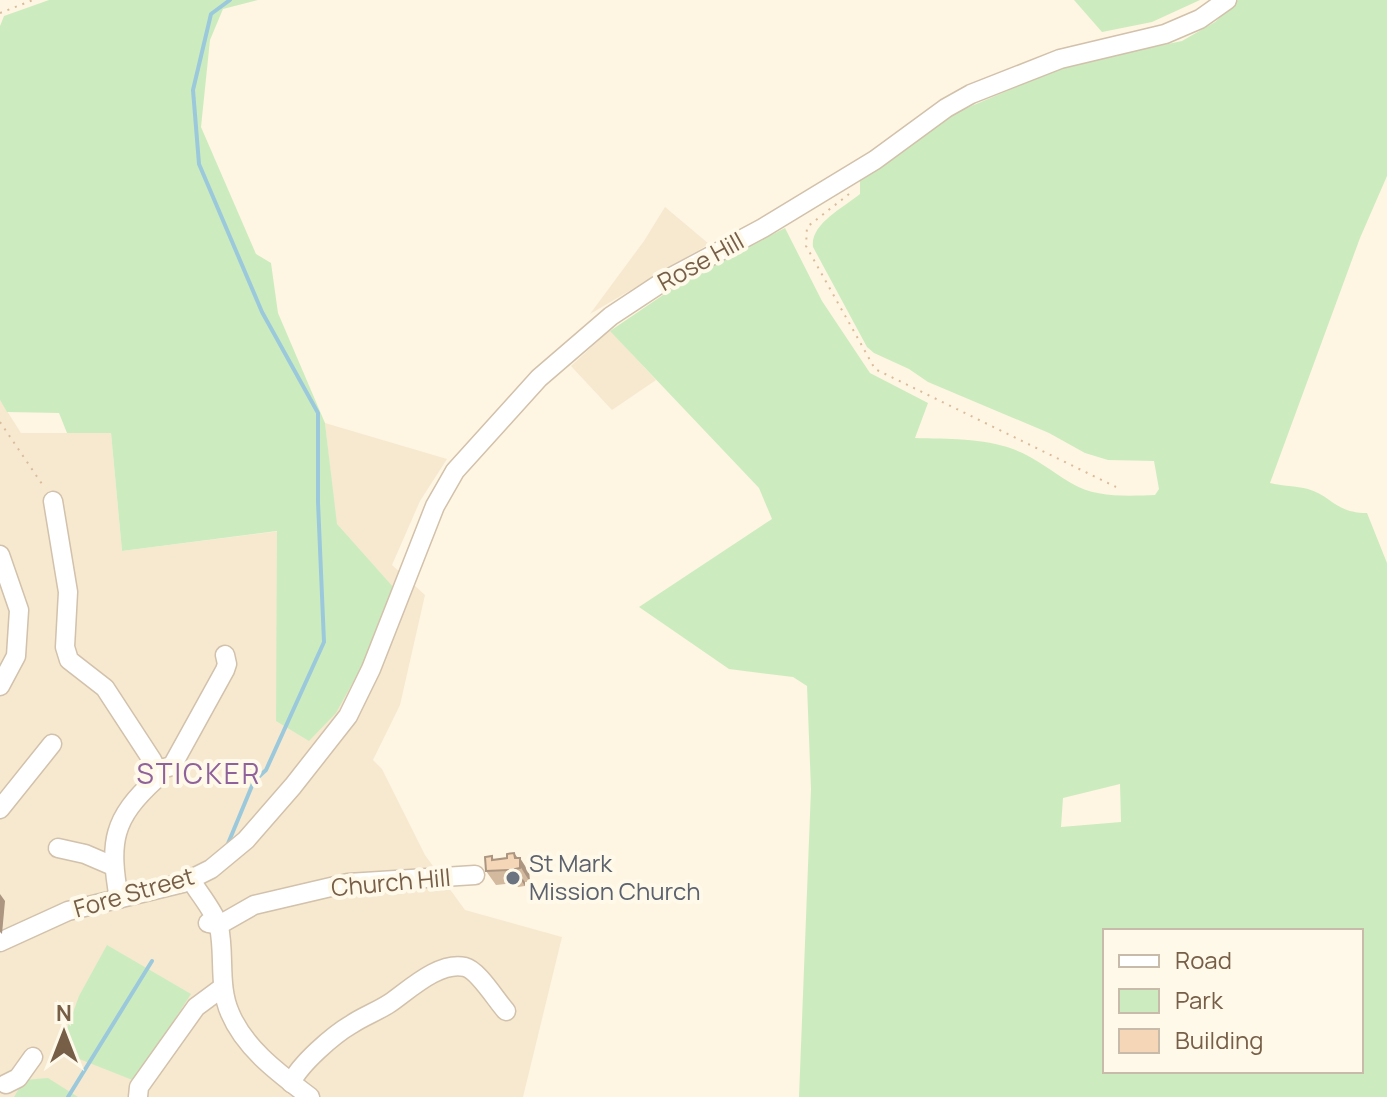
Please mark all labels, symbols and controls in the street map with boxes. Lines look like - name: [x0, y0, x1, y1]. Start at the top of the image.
- street label: Rose Hill: [651, 223, 749, 298]
- district label: STICKER: [137, 754, 261, 792]
- place label: St Mark Mission Church: [529, 846, 700, 907]
- street label: Fore Street: [70, 859, 198, 924]
- street label: Church Hill: [330, 860, 452, 903]
- marker: St Mark Mission Church: [504, 869, 522, 887]
- legend: [1103, 929, 1363, 1073]
- text: Road: [1175, 943, 1232, 976]
- text: Park: [1175, 983, 1224, 1016]
- north arrow: [24, 993, 104, 1073]
- text: N: [56, 998, 72, 1028]
- text: Building: [1175, 1023, 1263, 1056]

